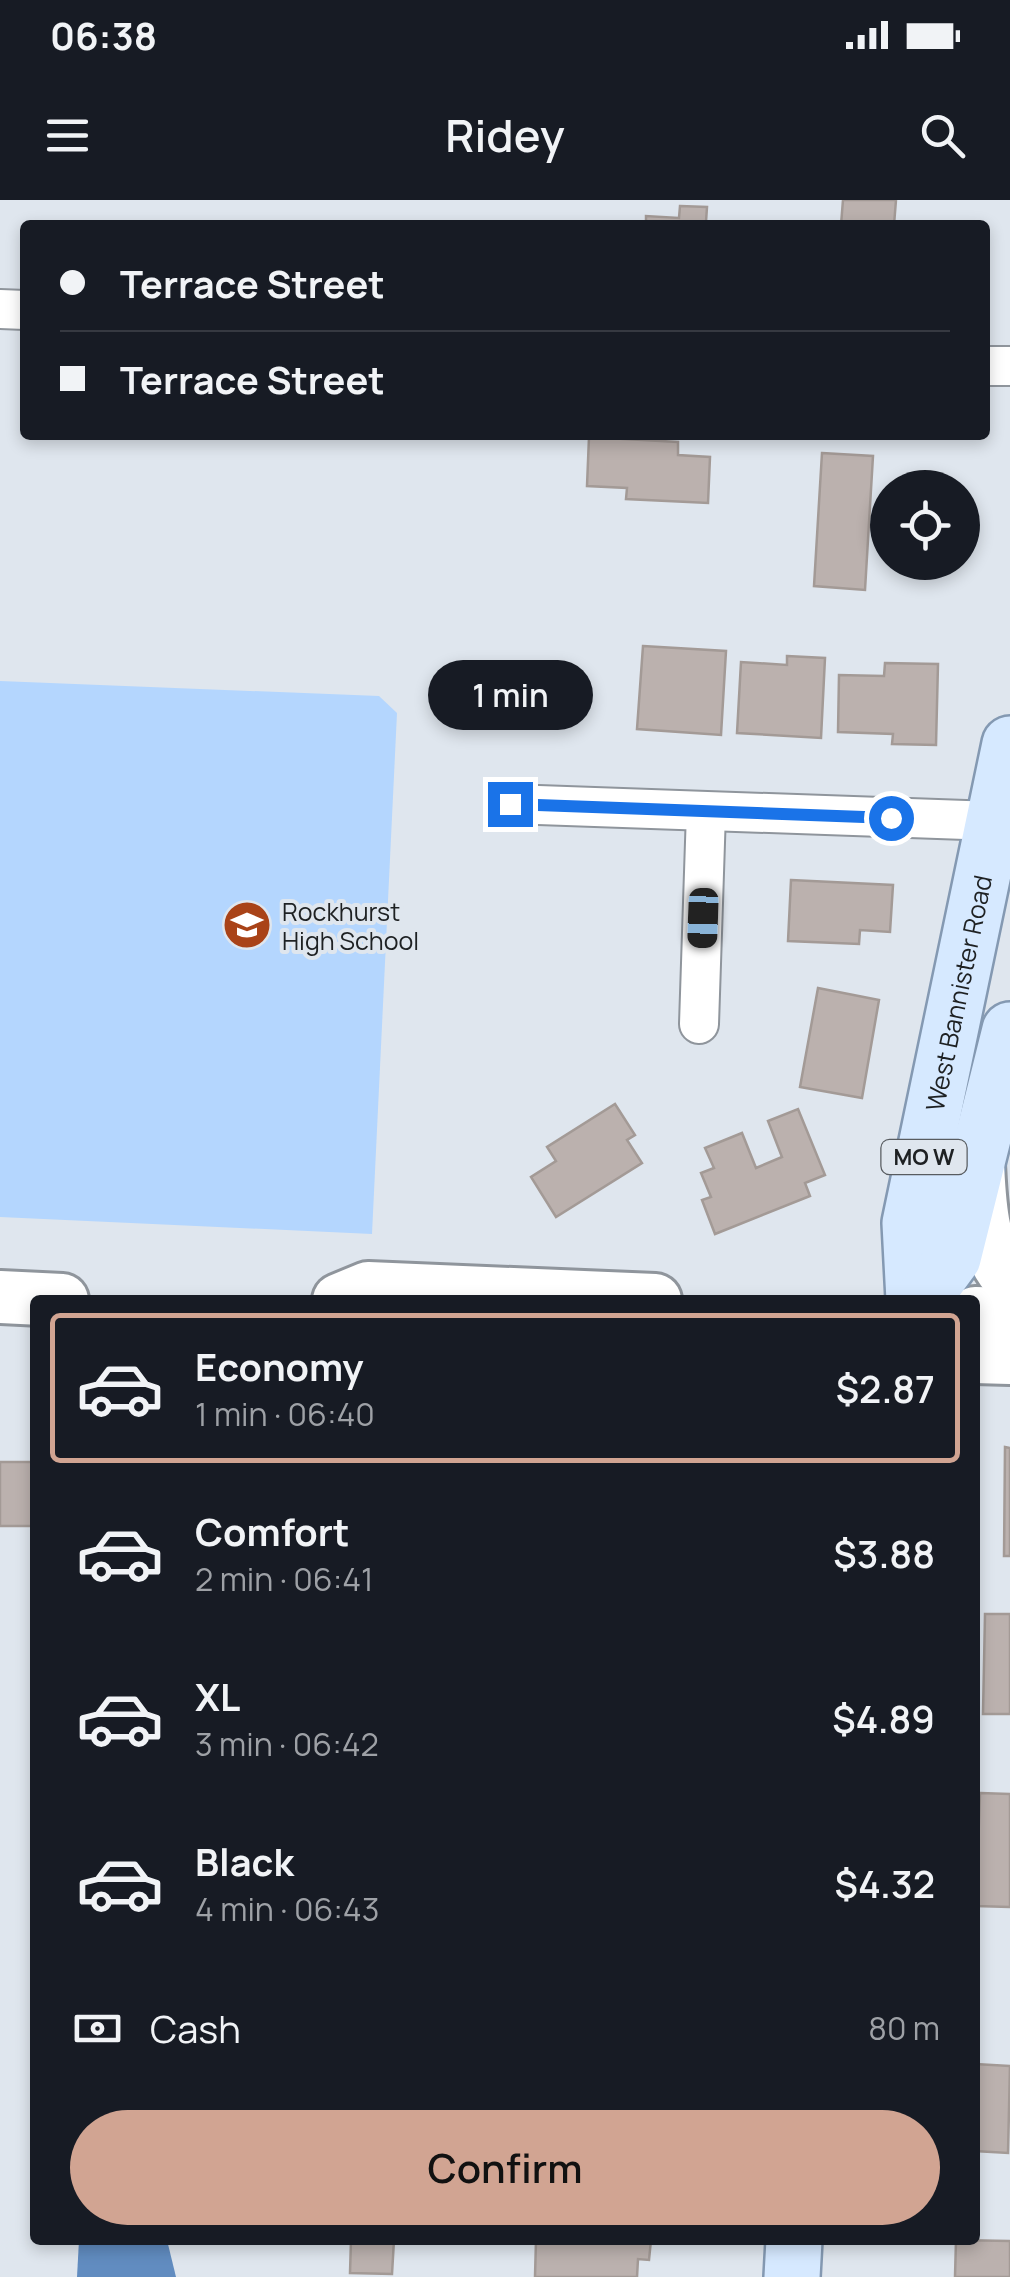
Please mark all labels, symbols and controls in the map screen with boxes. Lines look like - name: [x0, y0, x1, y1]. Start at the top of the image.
- text: 06:38: [50, 9, 157, 61]
- text: Ridey: [445, 104, 565, 166]
- icon: menu: [40, 108, 95, 163]
- icon: search: [915, 108, 970, 163]
- text: Terrace Street: [120, 257, 385, 309]
- text: Terrace Street: [120, 353, 385, 405]
- map controls: [870, 470, 980, 580]
- button: locate: [870, 470, 980, 580]
- callout: 1 min: [428, 659, 592, 729]
- text: 1 min: [472, 673, 549, 717]
- route end: [488, 782, 533, 827]
- route start: [869, 796, 914, 841]
- street label: West Bannister Road: [916, 872, 1000, 1114]
- car: [687, 887, 719, 949]
- place label: Rockhurst High School: [282, 894, 419, 958]
- school or university icon: Rockhurst High School: [221, 899, 273, 951]
- road number: MO W: [882, 1140, 966, 1174]
- text: Economy: [195, 1340, 364, 1392]
- icon: car: [75, 1343, 165, 1433]
- text: $2.87: [836, 1362, 935, 1414]
- text: 1 min · 06:40: [195, 1392, 375, 1436]
- text: Comfort: [195, 1505, 349, 1557]
- icon: car: [75, 1508, 165, 1598]
- text: $3.88: [833, 1527, 935, 1579]
- text: 2 min · 06:41: [195, 1557, 374, 1601]
- text: XL: [195, 1670, 240, 1722]
- icon: car: [75, 1673, 165, 1763]
- text: $4.89: [832, 1692, 935, 1744]
- text: 3 min · 06:42: [195, 1722, 379, 1766]
- text: Black: [195, 1835, 294, 1887]
- icon: car: [75, 1838, 165, 1928]
- text: $4.32: [835, 1857, 935, 1909]
- text: 4 min · 06:43: [195, 1887, 379, 1931]
- icon: cash: [70, 2001, 125, 2056]
- text: Cash: [150, 2002, 241, 2054]
- text: 80 m: [868, 2006, 940, 2050]
- button: Confirm: [70, 2110, 940, 2225]

